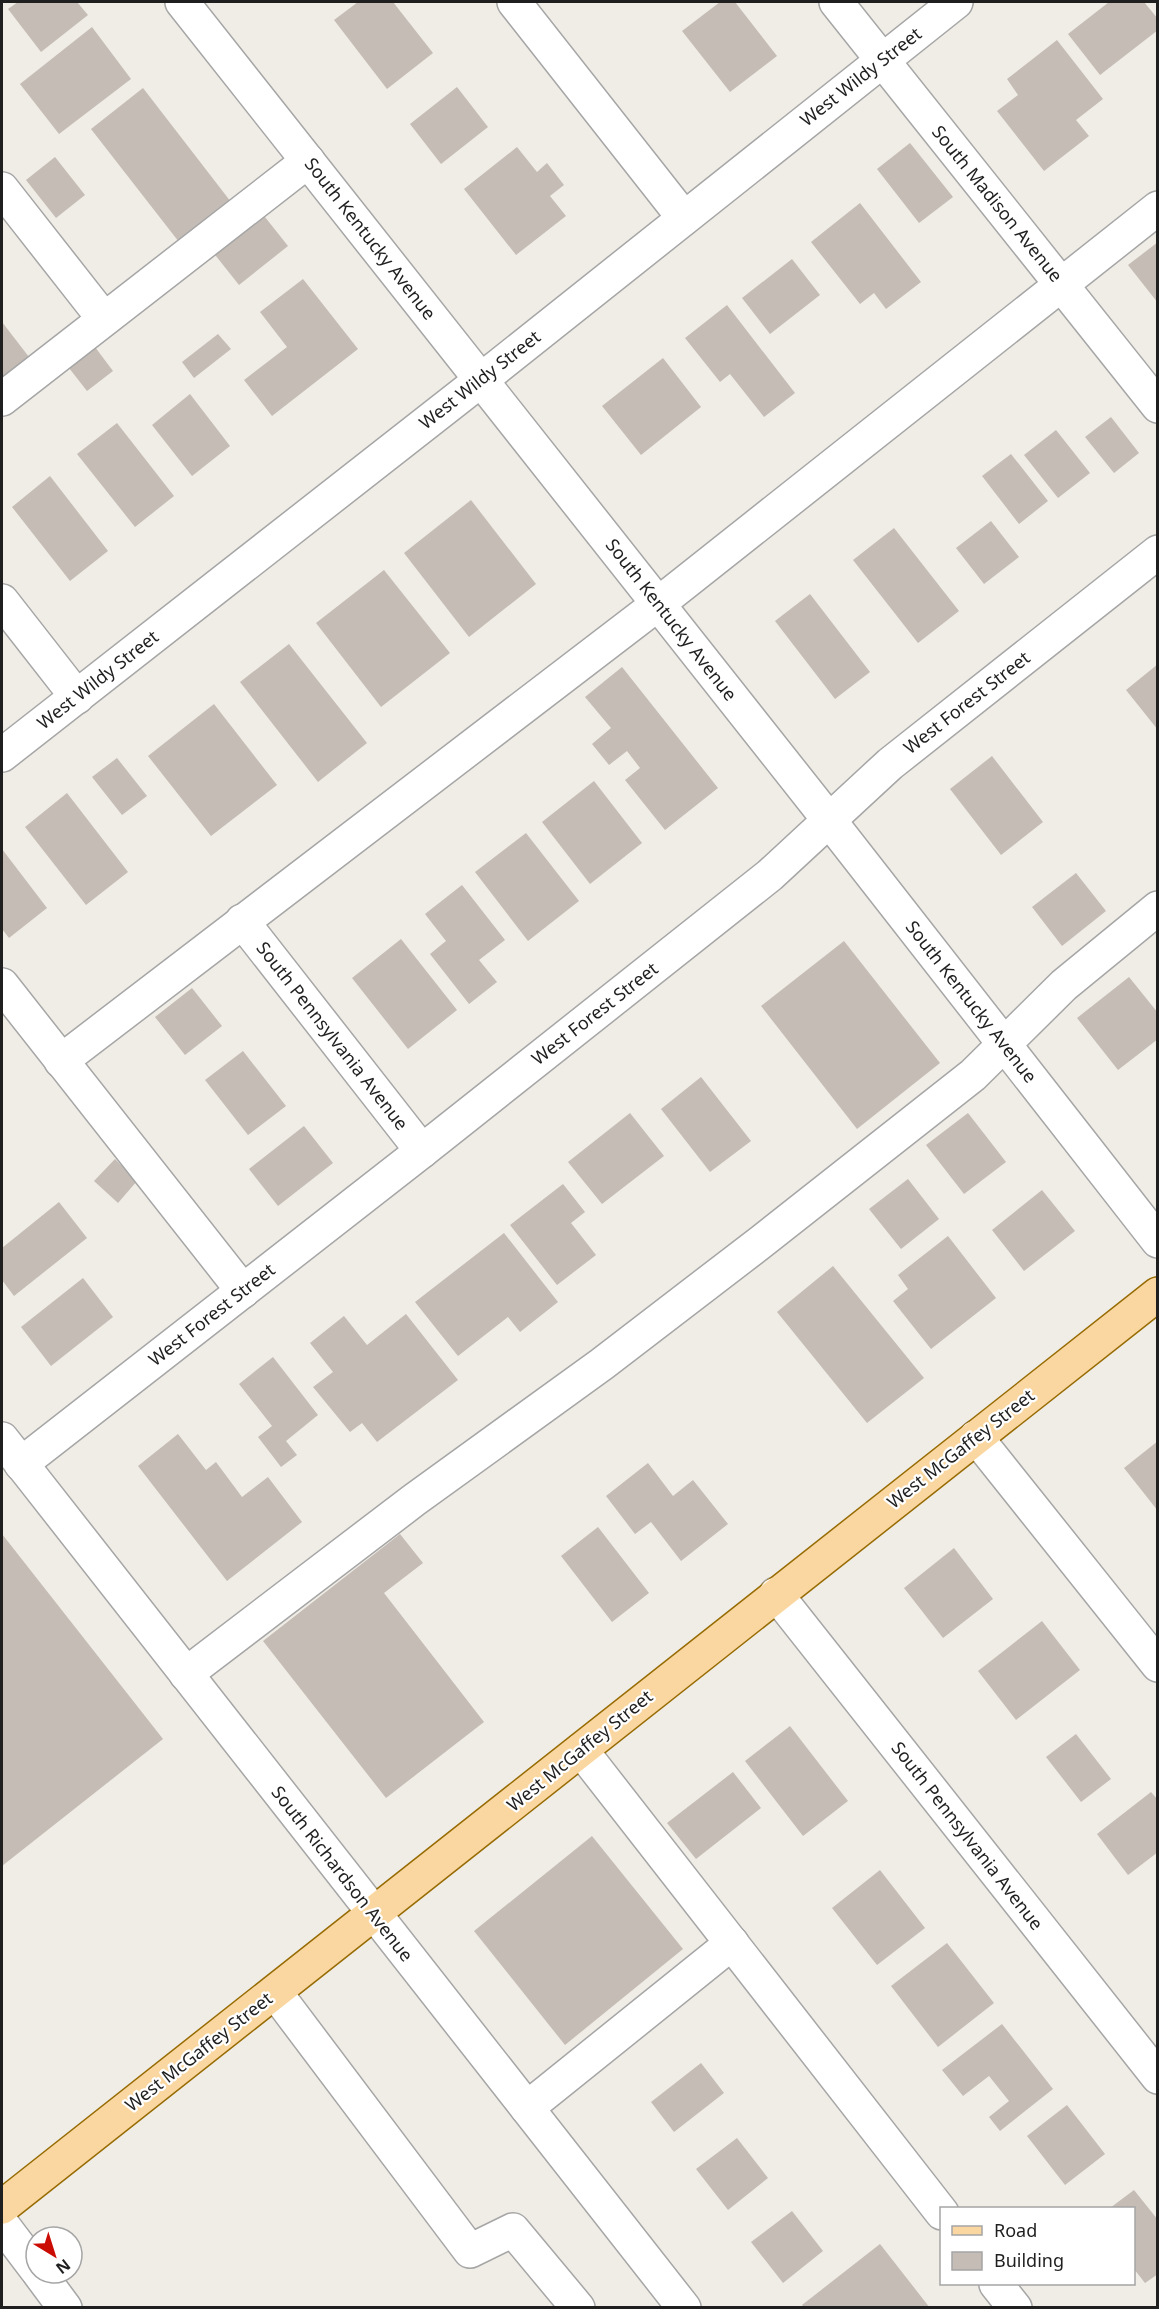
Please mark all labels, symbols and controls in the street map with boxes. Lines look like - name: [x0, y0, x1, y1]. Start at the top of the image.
- street label: West Wildy Street: [795, 21, 926, 131]
- street label: South Madison Avenue: [927, 120, 1068, 287]
- street label: South Kentucky Avenue: [300, 152, 442, 324]
- street label: West Wildy Street: [414, 324, 545, 434]
- street label: South Kentucky Avenue: [601, 533, 743, 705]
- street label: West Wildy Street: [32, 624, 163, 734]
- street label: West Forest Street: [898, 645, 1035, 759]
- street label: South Kentucky Avenue: [901, 915, 1043, 1087]
- street label: South Pennsylvania Avenue: [252, 936, 414, 1135]
- street label: West Forest Street: [526, 956, 663, 1070]
- street label: West Forest Street: [143, 1257, 280, 1371]
- street label: West McGaffey Street: [882, 1383, 1039, 1513]
- street label: West McGaffey Street: [502, 1684, 658, 1816]
- street label: South Pennsylvania Avenue: [887, 1736, 1049, 1935]
- street label: South Richardson Avenue: [267, 1781, 419, 1966]
- street label: West McGaffey Street: [120, 1986, 277, 2116]
- legend: [940, 2207, 1135, 2285]
- text: Road: [994, 2218, 1037, 2242]
- north arrow: [24, 2225, 84, 2285]
- text: Building: [994, 2248, 1064, 2272]
- text: N: [51, 2254, 75, 2279]

